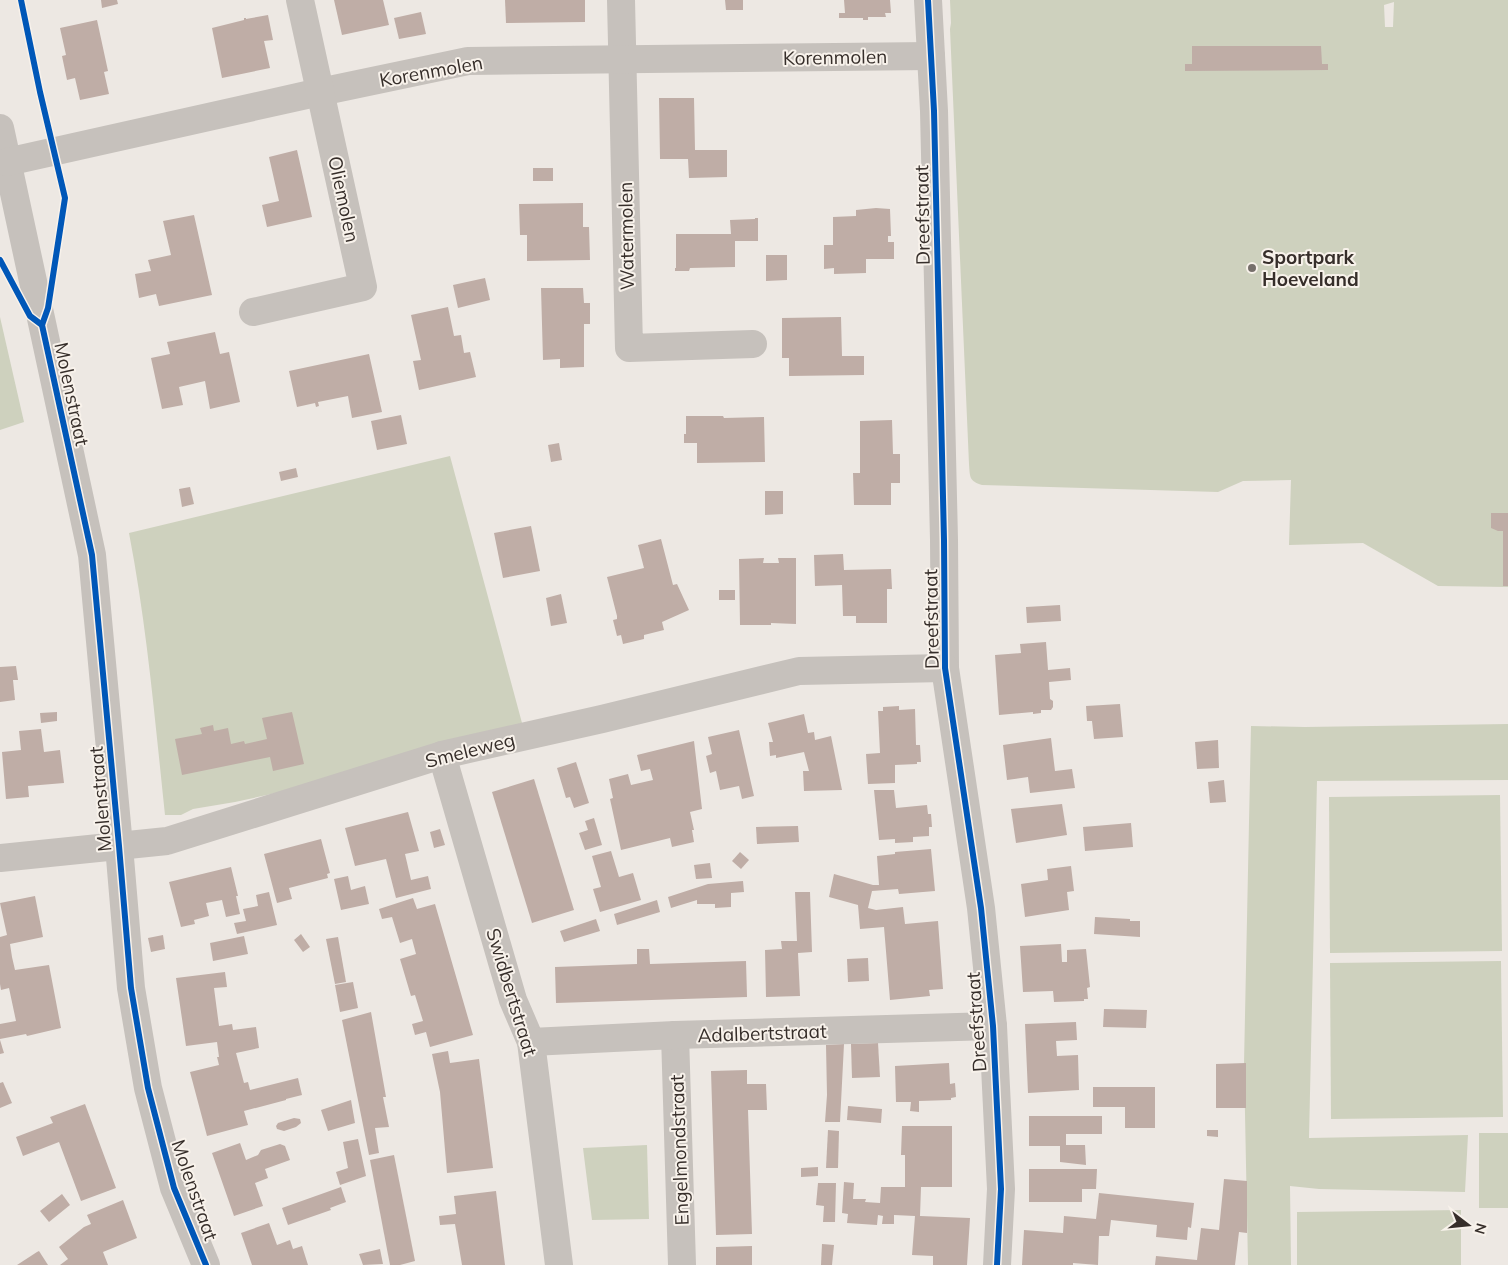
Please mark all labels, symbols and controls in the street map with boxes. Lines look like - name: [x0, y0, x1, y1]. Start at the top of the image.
- street label: Korenmolen: [783, 44, 887, 70]
- street label: Korenmolen: [377, 50, 485, 92]
- street label: Oliemolen: [323, 154, 365, 244]
- street label: Dreefstraat: [909, 164, 935, 265]
- street label: Watermolen: [613, 181, 639, 291]
- place label: Sportpark Hoeveland: [1262, 245, 1359, 291]
- marker: Sportpark Hoeveland: [1246, 262, 1258, 274]
- street label: Molenstraat: [49, 340, 95, 448]
- street label: Dreefstraat: [918, 568, 944, 669]
- street label: Smeleweg: [423, 727, 517, 773]
- street label: Molenstraat: [83, 745, 117, 853]
- street label: Swidbertstraat: [481, 925, 543, 1059]
- street label: Dreefstraat: [961, 971, 991, 1073]
- street label: Adalbertstraat: [697, 1019, 827, 1047]
- street label: Engelmondstraat: [664, 1074, 694, 1226]
- street label: Molenstraat: [167, 1136, 224, 1244]
- north arrow: [1443, 1200, 1493, 1250]
- text: N: [1470, 1221, 1491, 1236]

